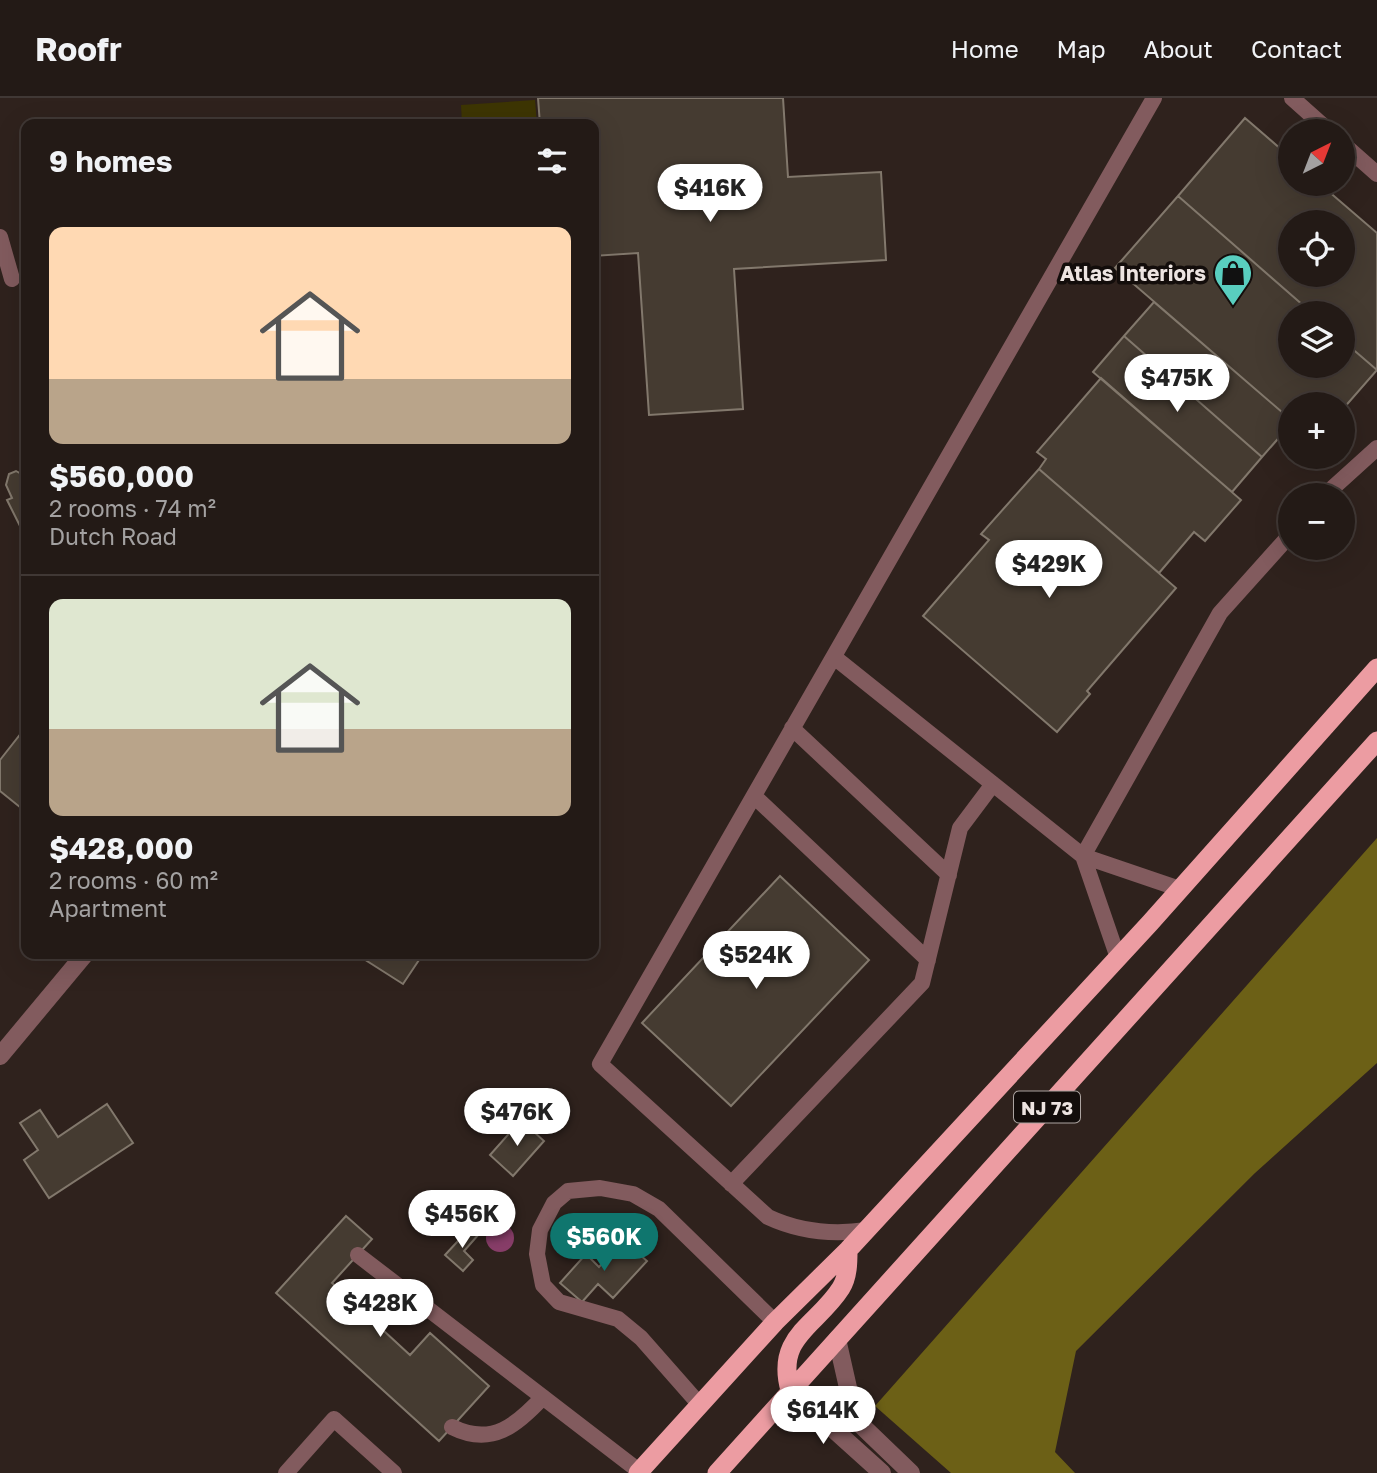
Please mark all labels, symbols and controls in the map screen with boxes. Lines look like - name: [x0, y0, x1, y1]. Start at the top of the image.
- text: Roofr: [35, 29, 122, 68]
- text: Home: [951, 34, 1019, 63]
- text: Map: [1057, 34, 1106, 63]
- text: About: [1144, 34, 1213, 63]
- text: Contact: [1251, 34, 1342, 63]
- north arrow: [1278, 119, 1354, 196]
- map controls: [1278, 119, 1355, 560]
- icon: filters: [533, 142, 571, 180]
- text: 9 homes: [49, 143, 172, 179]
- pin: $416K: [661, 164, 759, 224]
- text: $416K: [674, 173, 746, 201]
- button: locate: [1278, 210, 1355, 287]
- shop icon: Atlas Interiors: [1212, 252, 1254, 307]
- place label: Atlas Interiors: [1060, 260, 1206, 286]
- icon: home: [247, 273, 373, 399]
- button: layers: [1278, 301, 1355, 378]
- pin: $475K: [1128, 354, 1226, 414]
- text: $475K: [1140, 363, 1214, 391]
- button: +: [1278, 392, 1355, 469]
- text: $560,000: [49, 458, 194, 494]
- button: −: [1278, 483, 1355, 560]
- text: 2 rooms · 74 m²: [49, 494, 216, 522]
- text: Dutch Road: [49, 522, 177, 550]
- pin: $429K: [1000, 540, 1098, 600]
- text: $429K: [1011, 549, 1087, 577]
- icon: home: [247, 645, 373, 771]
- text: $428,000: [49, 830, 193, 866]
- text: 2 rooms · 60 m²: [49, 866, 218, 894]
- text: Apartment: [49, 894, 167, 922]
- pin: $524K: [707, 932, 805, 991]
- text: $524K: [719, 940, 793, 968]
- pin: $476K: [468, 1088, 566, 1148]
- road number: NJ 73: [1014, 1091, 1080, 1122]
- text: $476K: [480, 1097, 554, 1125]
- pin: $456K: [413, 1190, 511, 1250]
- text: $456K: [424, 1199, 500, 1227]
- pin: $560K: [555, 1214, 653, 1273]
- text: $560K: [566, 1222, 642, 1250]
- pin: $428K: [331, 1280, 429, 1339]
- text: $428K: [342, 1288, 418, 1316]
- pin: $614K: [774, 1386, 872, 1446]
- text: $614K: [787, 1395, 859, 1423]

